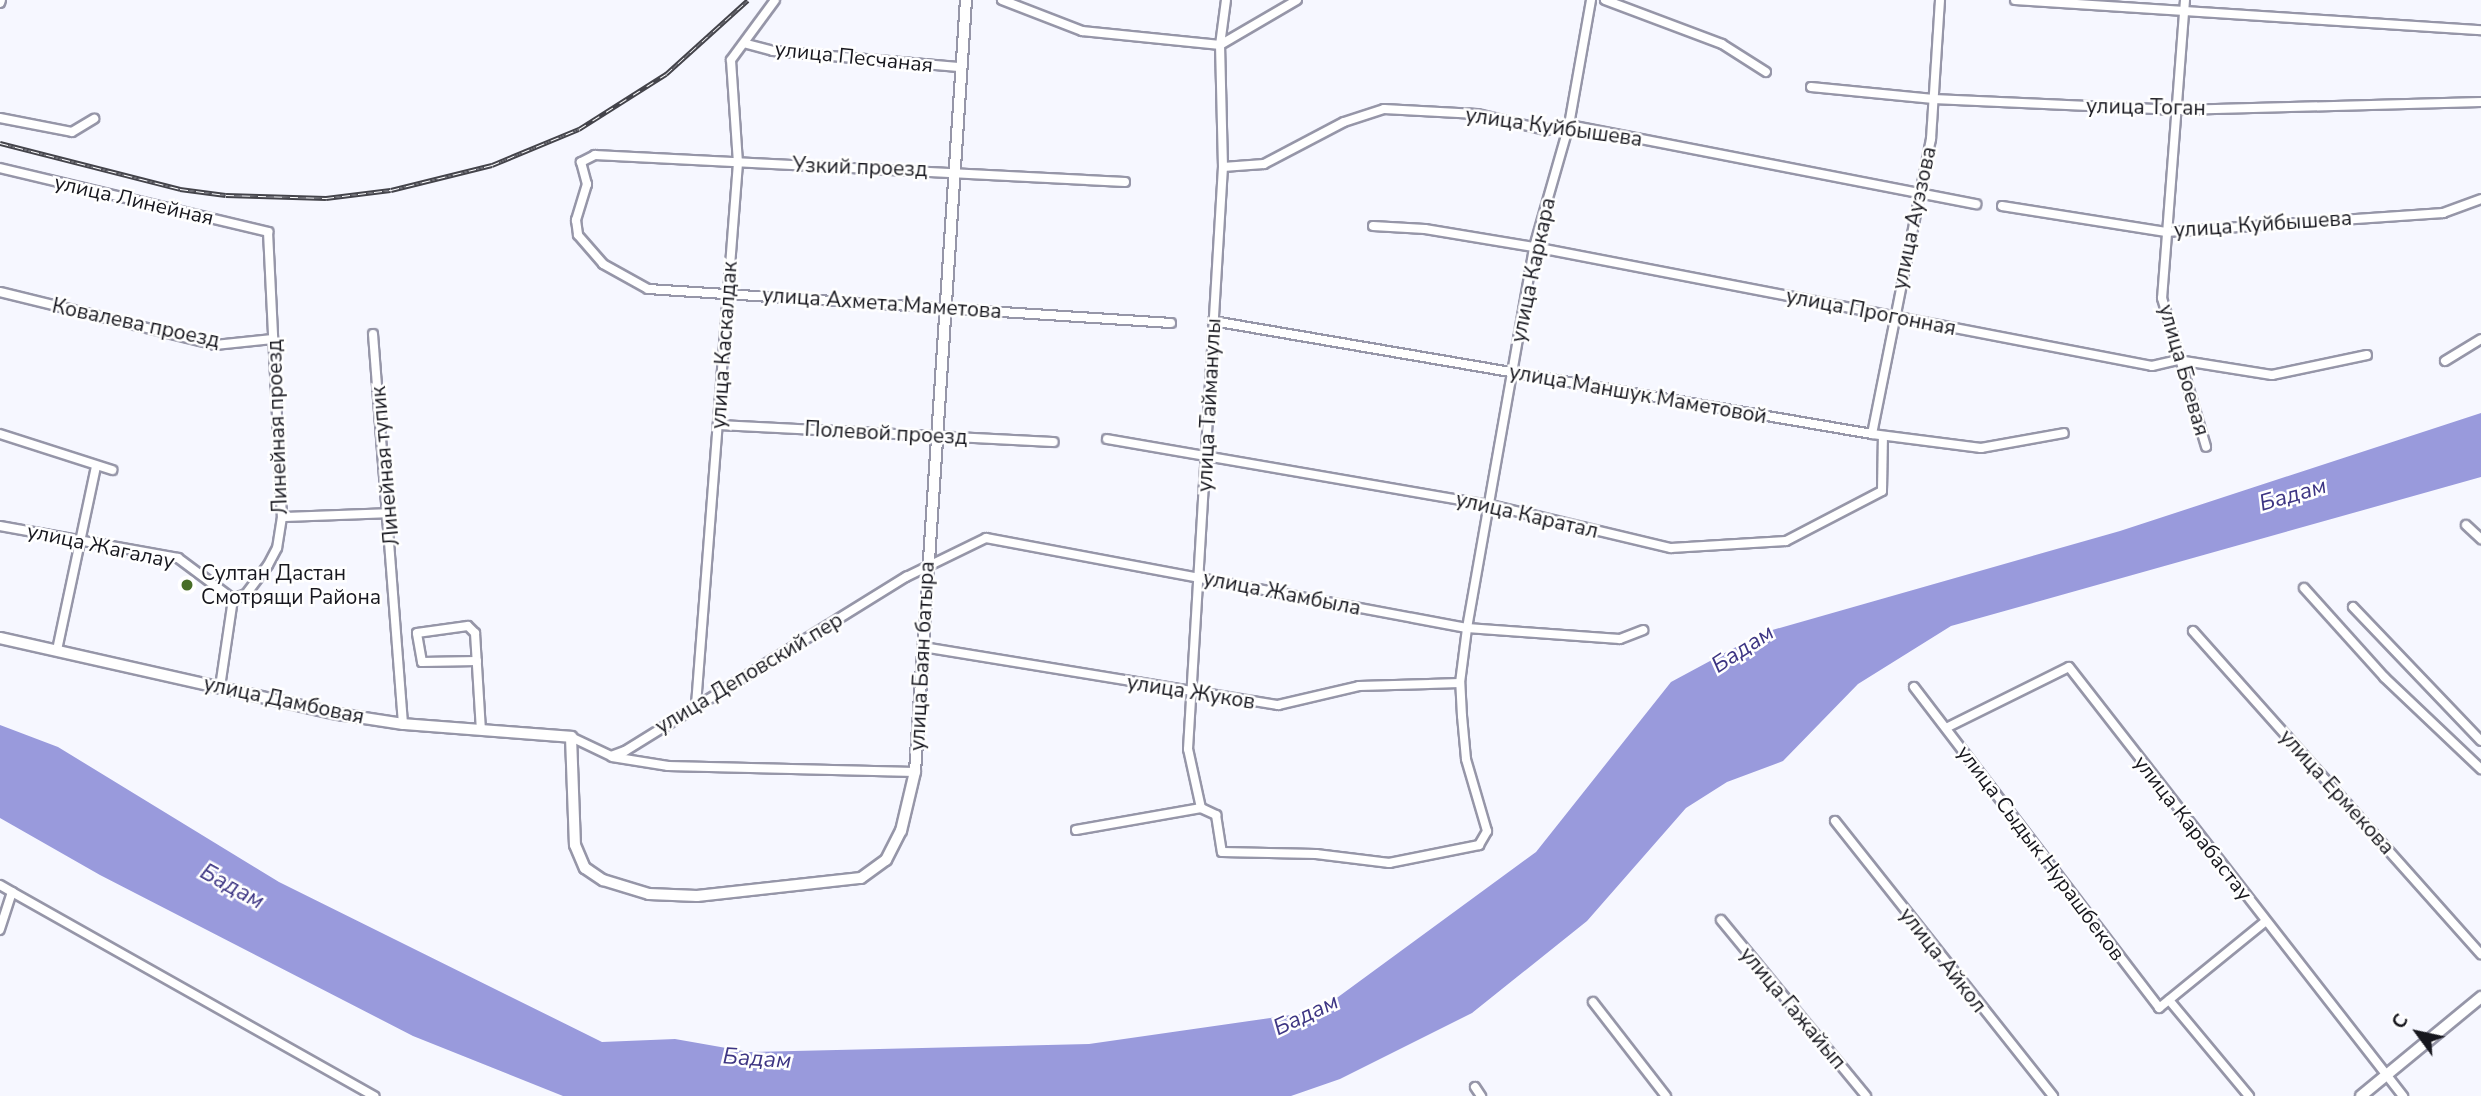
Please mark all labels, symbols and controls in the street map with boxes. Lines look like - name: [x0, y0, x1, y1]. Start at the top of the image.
- street label: улица Песчаная: [774, 36, 934, 78]
- street label: улица Тоган: [2086, 93, 2206, 121]
- street label: улица Куйбышева: [1464, 102, 1644, 152]
- street label: улица Ауэзова: [1887, 144, 1941, 292]
- street label: Узкий проезд: [792, 152, 928, 182]
- street label: улица Линейная: [52, 169, 216, 231]
- street label: улица Каркара: [1505, 195, 1561, 345]
- street label: улица Куйбышева: [2173, 205, 2353, 243]
- street label: улица Каскалдак: [706, 260, 742, 430]
- street label: улица Ахмета Маметова: [761, 282, 1003, 324]
- street label: улица Прогонная: [1784, 283, 1958, 341]
- street label: Ковалева проезд: [50, 293, 222, 353]
- street label: улица Боевая: [2153, 302, 2215, 438]
- street label: улица Тайманулы: [1192, 318, 1226, 492]
- street label: Линейная проезд: [261, 339, 293, 515]
- street label: улица Маншук Маметовой: [1507, 359, 1769, 429]
- street label: Линейная тупик: [365, 385, 405, 547]
- street label: Полевой проезд: [804, 416, 968, 450]
- water label: Бадам: [2256, 472, 2330, 518]
- street label: улица Каратал: [1453, 486, 1601, 544]
- street label: улица Жагалау: [25, 518, 177, 574]
- place label: Султан Дастан Смотрящи Района: [201, 560, 381, 610]
- street label: улица Баян батыра: [904, 561, 940, 751]
- street label: улица Жамбыла: [1201, 565, 1363, 621]
- marker: Султан Дастан Смотрящи Района: [179, 577, 195, 593]
- street label: улица Деповский пер: [651, 607, 847, 739]
- water label: Бадам: [1707, 619, 1779, 679]
- street label: улица Жуков: [1125, 669, 1257, 715]
- street label: улица Дамбовая: [201, 671, 367, 729]
- street label: улица Ермекова: [2274, 724, 2400, 860]
- street label: улица Сыдык Нурашбеков: [1952, 740, 2130, 966]
- street label: улица Карабастау: [2128, 750, 2258, 906]
- water label: Бадам: [195, 858, 269, 916]
- street label: улица Айкол: [1894, 902, 1992, 1018]
- street label: улица Гажайып: [1735, 942, 1851, 1074]
- water label: Бадам: [1269, 988, 1343, 1042]
- north arrow: [2383, 998, 2453, 1068]
- text: С: [2386, 1009, 2415, 1034]
- water label: Бадам: [722, 1043, 792, 1075]

